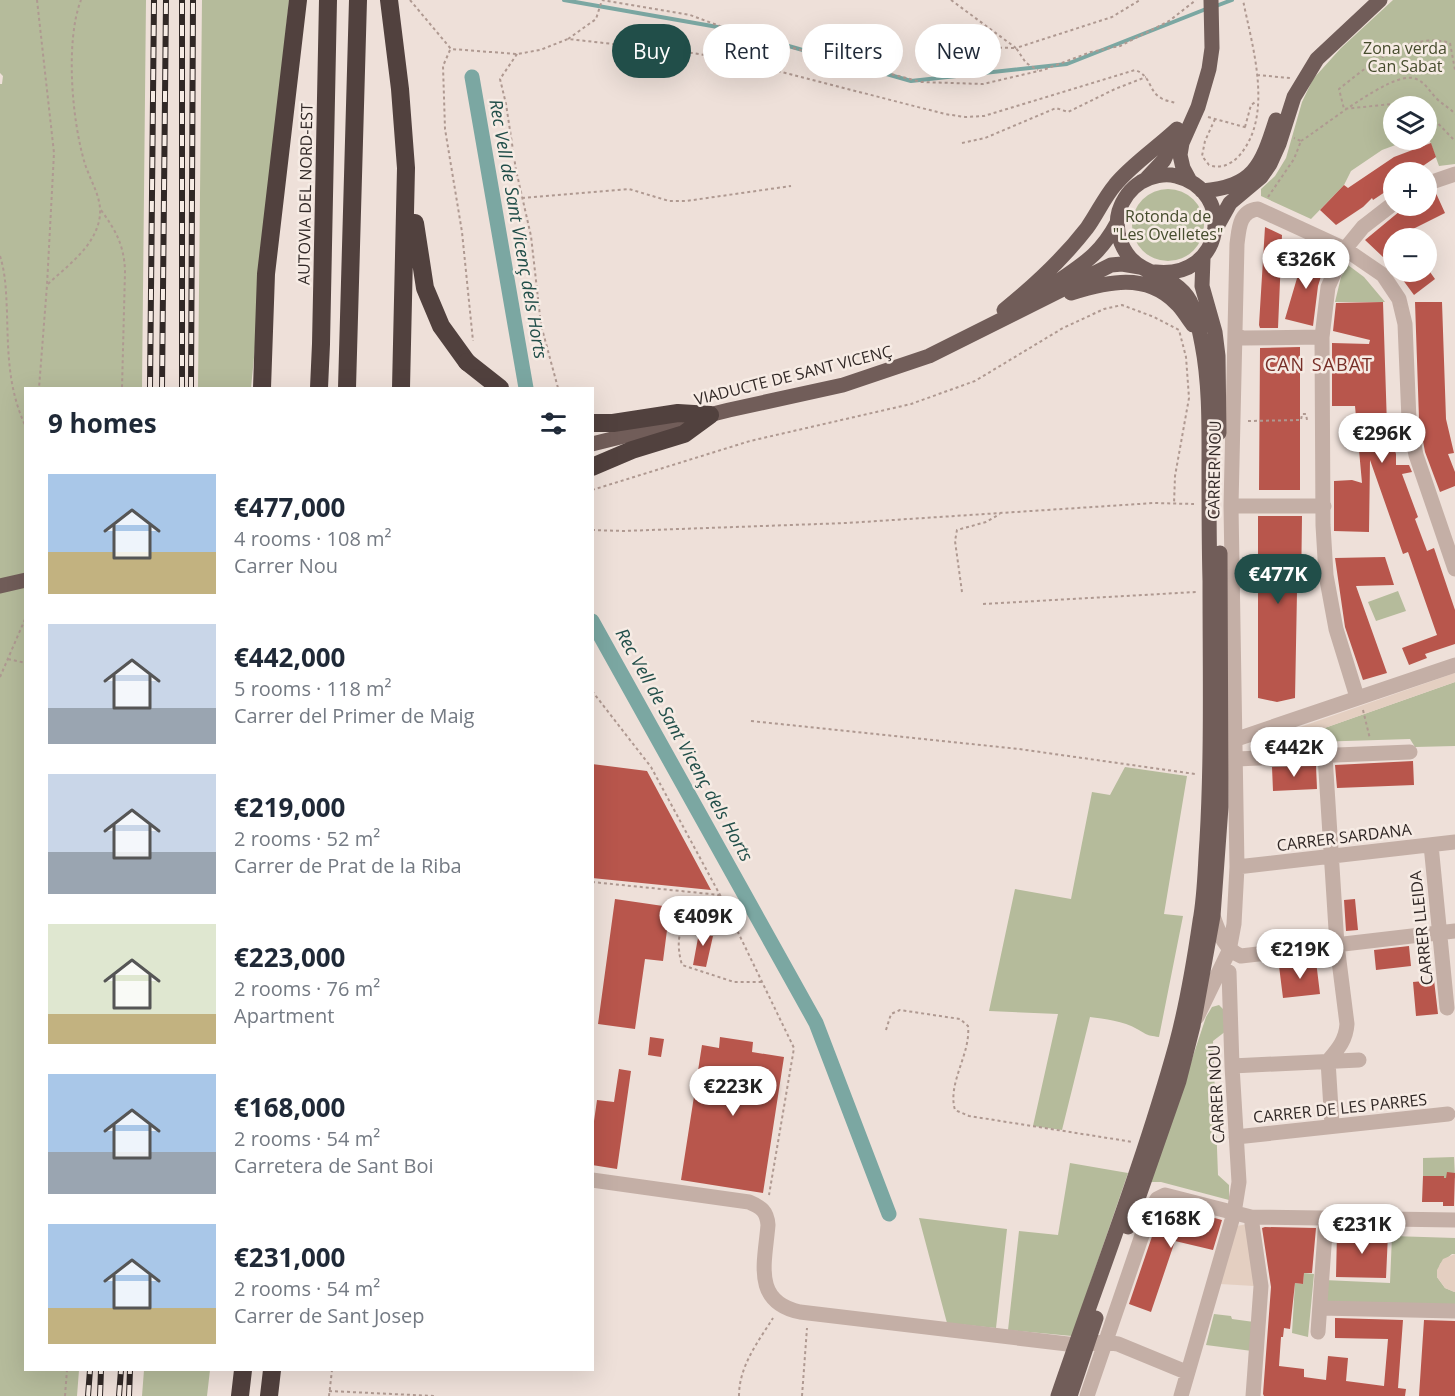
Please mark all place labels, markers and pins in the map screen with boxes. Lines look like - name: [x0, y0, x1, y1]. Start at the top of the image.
- pin: €326K: [1264, 239, 1348, 290]
- pin: €296K: [1340, 413, 1424, 464]
- pin: €477K: [1236, 554, 1320, 605]
- pin: €442K: [1252, 727, 1336, 778]
- pin: €409K: [661, 896, 745, 947]
- pin: €219K: [1258, 929, 1342, 980]
- pin: €223K: [691, 1066, 775, 1117]
- pin: €168K: [1129, 1198, 1213, 1249]
- pin: €231K: [1320, 1204, 1404, 1255]

